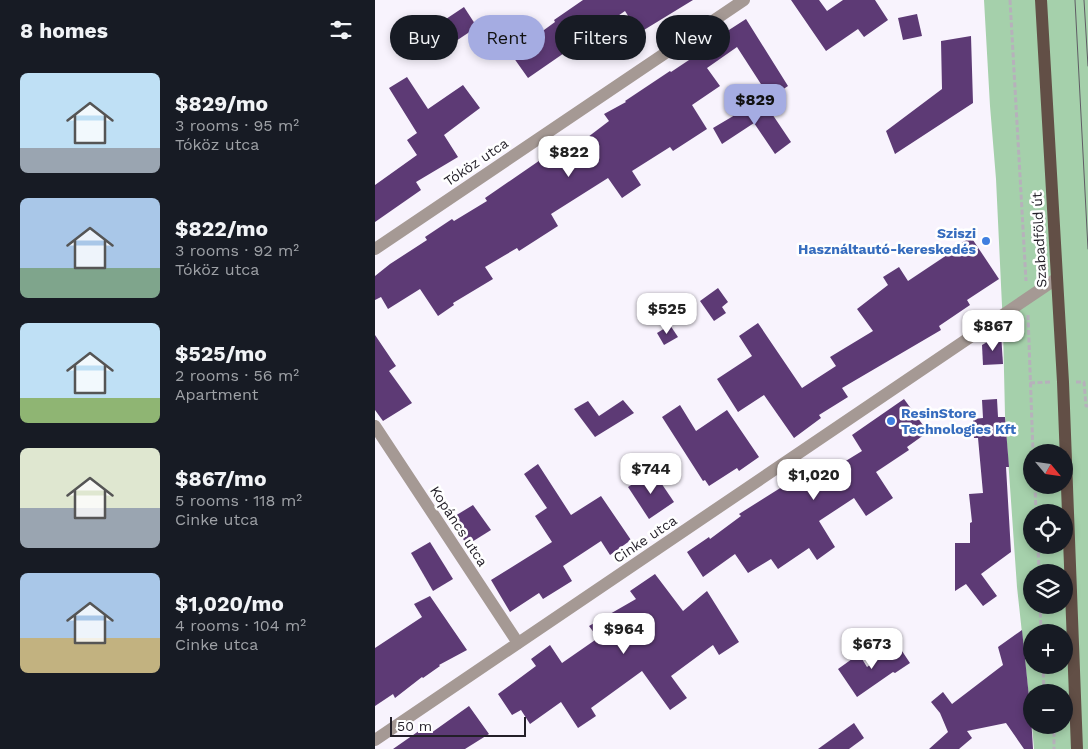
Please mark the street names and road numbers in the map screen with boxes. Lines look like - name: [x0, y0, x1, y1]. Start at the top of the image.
- street label: Tóköz utca: [441, 135, 511, 189]
- street label: Szabadföld út: [1028, 192, 1049, 288]
- street label: Kopáncs utca: [427, 483, 491, 569]
- street label: Cinke utca: [610, 512, 680, 566]

